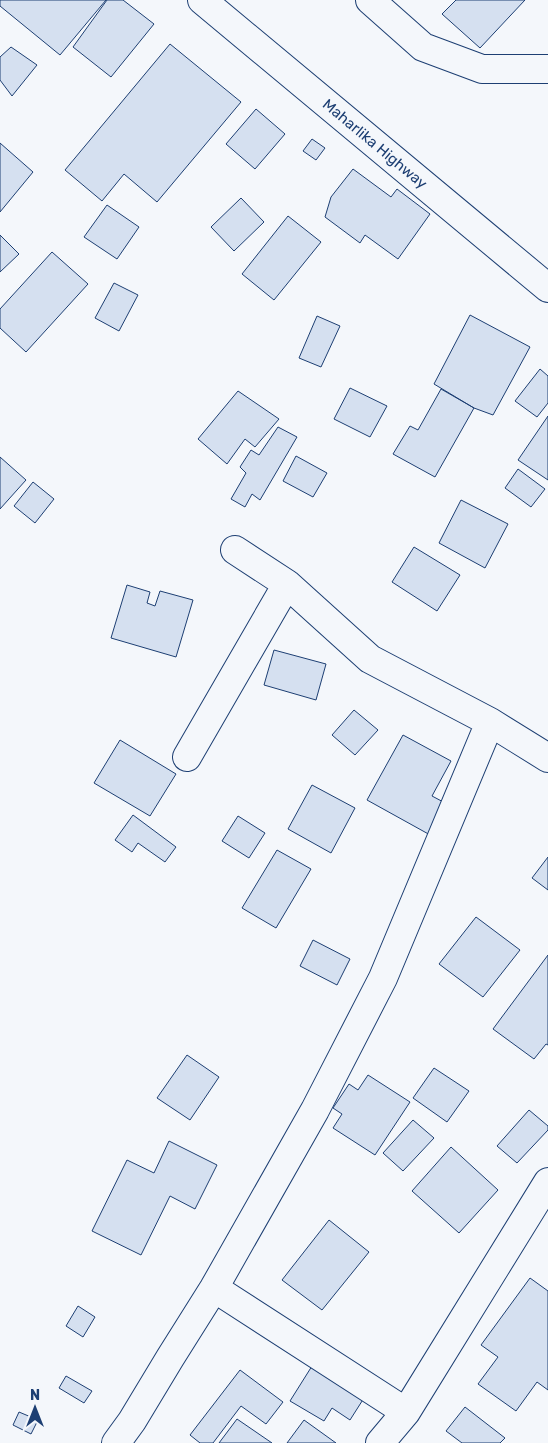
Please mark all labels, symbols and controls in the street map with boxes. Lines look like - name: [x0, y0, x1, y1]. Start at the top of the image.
- street label: Maharlika Highway: [319, 95, 431, 193]
- north arrow: [10, 1383, 60, 1433]
- text: N: [30, 1387, 40, 1404]

